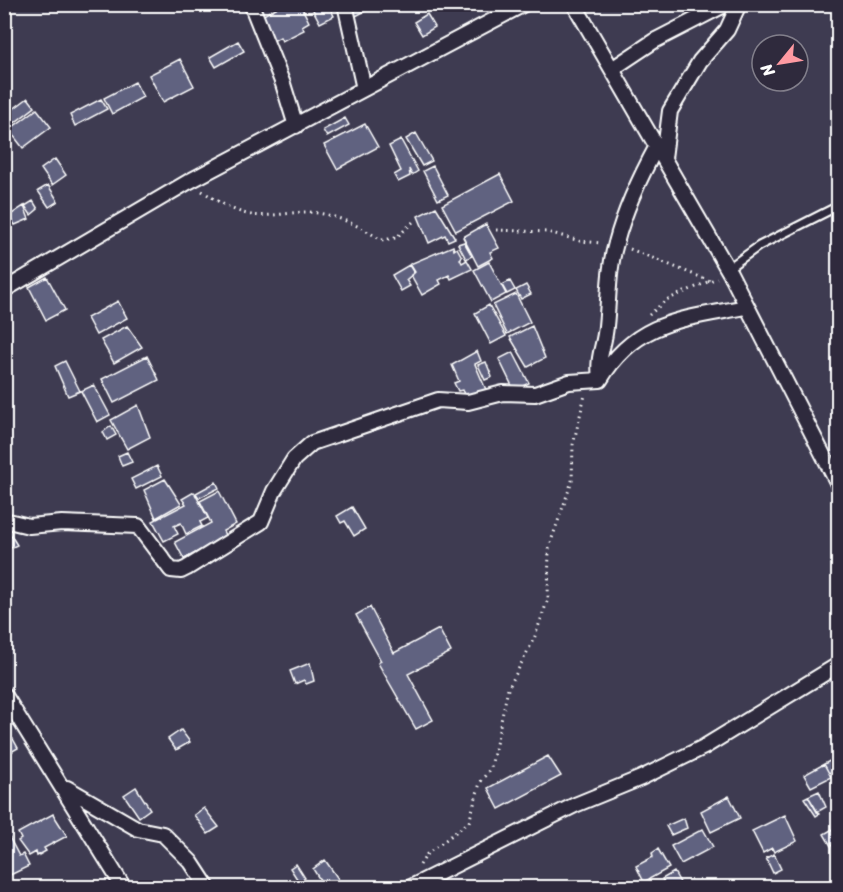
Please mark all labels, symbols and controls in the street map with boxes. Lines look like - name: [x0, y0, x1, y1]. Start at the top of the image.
- north arrow: [750, 33, 810, 93]
- text: N: [752, 57, 783, 83]

